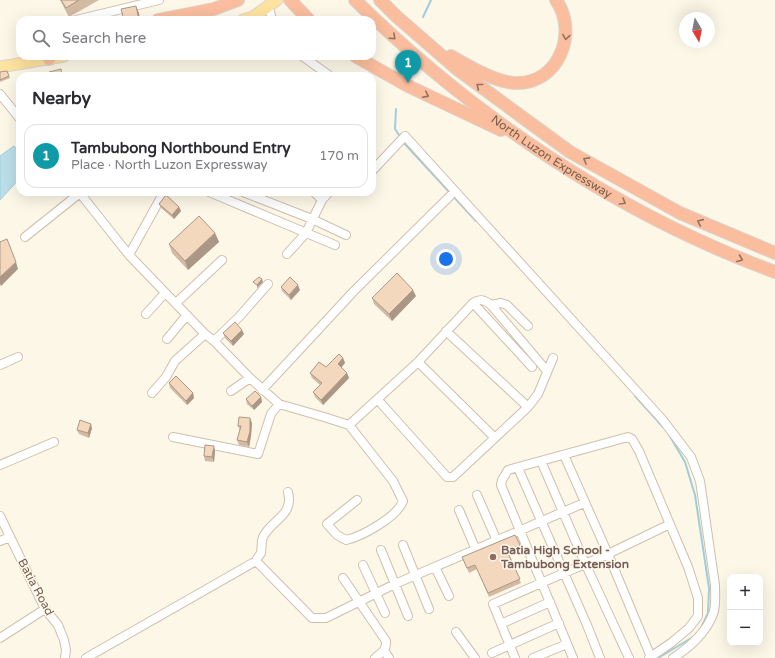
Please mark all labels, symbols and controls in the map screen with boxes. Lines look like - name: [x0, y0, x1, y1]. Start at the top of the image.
- north arrow: [679, 12, 715, 48]
- search box: [16, 16, 376, 60]
- icon: search: [30, 27, 52, 49]
- text: Search here: [62, 29, 146, 47]
- one-way arrow: [388, 32, 396, 39]
- one-way arrow: [562, 34, 570, 40]
- pin: 1: [395, 50, 421, 83]
- one-way arrow: [477, 84, 484, 91]
- text: Nearby: [32, 88, 91, 109]
- one-way arrow: [421, 90, 429, 98]
- street label: North Luzon Expressway: [489, 112, 615, 201]
- text: Tambubong Northbound Entry: [71, 139, 291, 157]
- text: 1: [42, 148, 50, 164]
- text: 170 m: [319, 148, 359, 164]
- text: Place · North Luzon Expressway: [71, 157, 268, 173]
- one-way arrow: [583, 158, 590, 165]
- one-way arrow: [619, 198, 626, 205]
- one-way arrow: [697, 219, 705, 227]
- your location: [436, 249, 456, 269]
- one-way arrow: [737, 254, 744, 262]
- place label: Batia High School - Tambubong Extension: [500, 543, 629, 572]
- marker: Batia High School - Tambubong Extension: [488, 552, 498, 562]
- street label: Batia Road: [15, 556, 57, 618]
- map controls: [727, 574, 763, 646]
- button: +: [727, 574, 763, 610]
- button: −: [727, 610, 763, 646]

